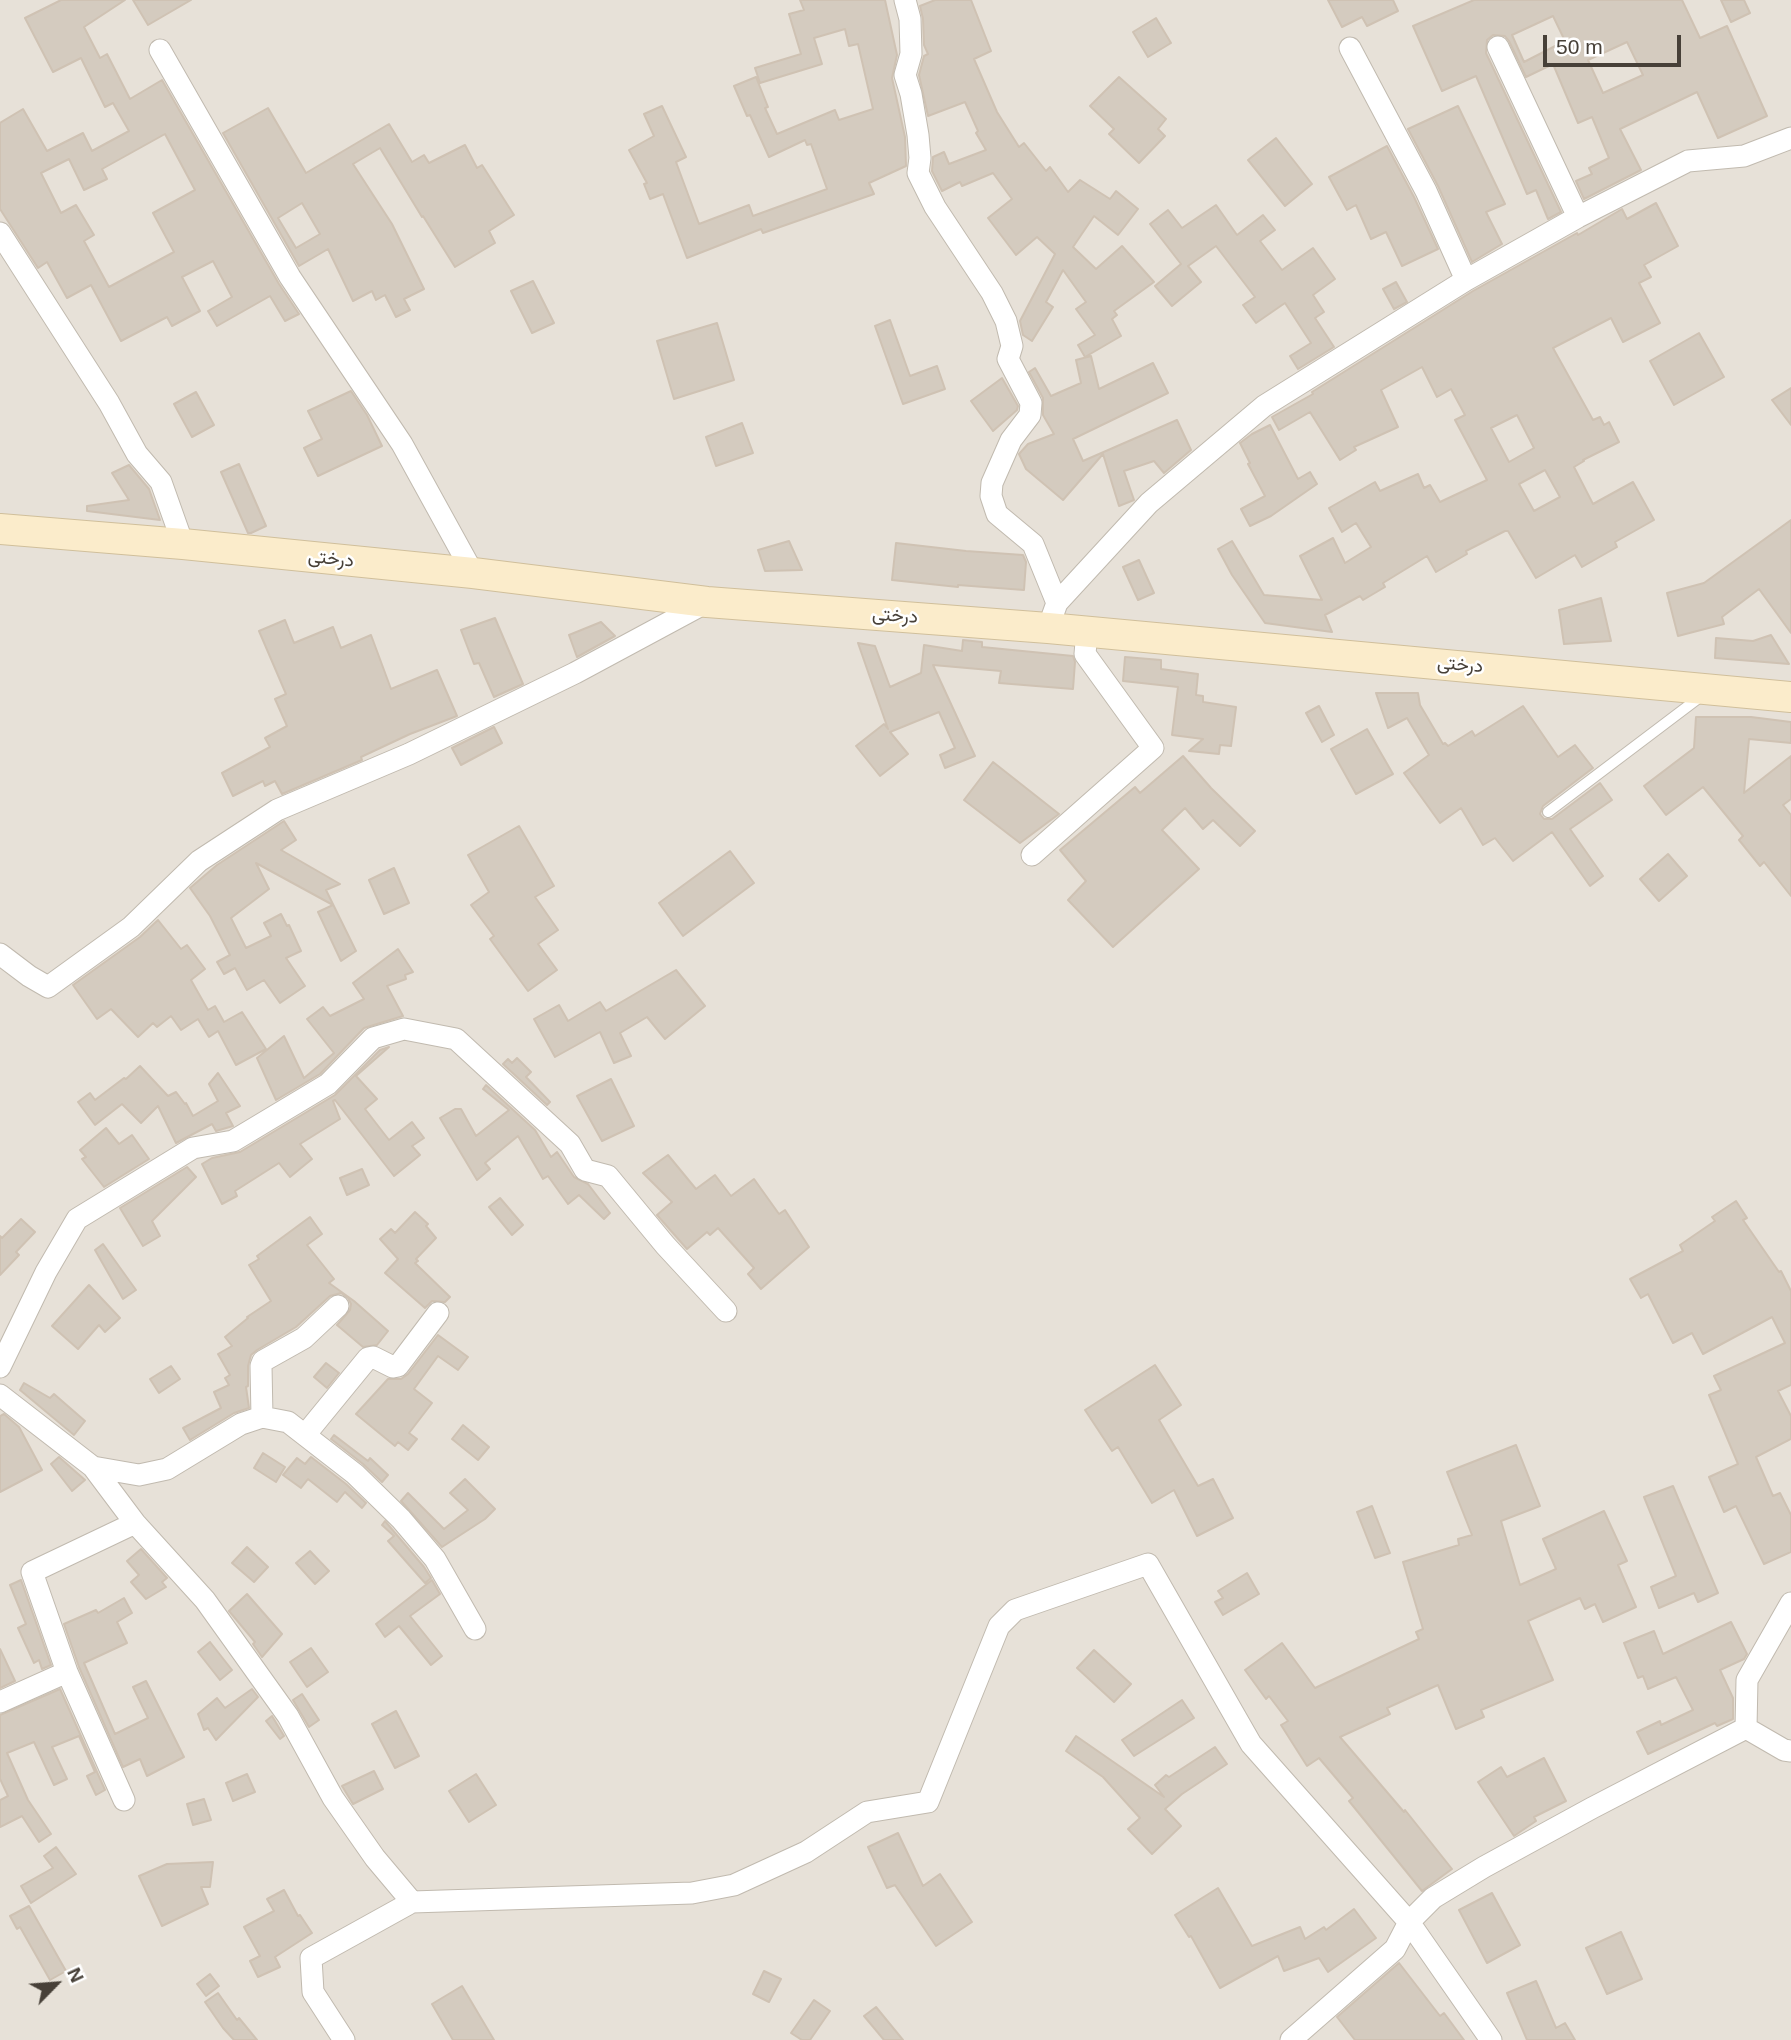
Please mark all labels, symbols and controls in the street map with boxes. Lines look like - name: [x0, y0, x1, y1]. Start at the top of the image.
- scale bar: [1546, 21, 1684, 65]
- text: 50 m: [1556, 35, 1603, 58]
- street label: درختی: [307, 545, 355, 573]
- street label: درختی: [871, 603, 919, 629]
- street label: درختی: [1436, 652, 1484, 678]
- north arrow: [21, 1949, 91, 2019]
- text: N: [63, 1964, 88, 1986]

